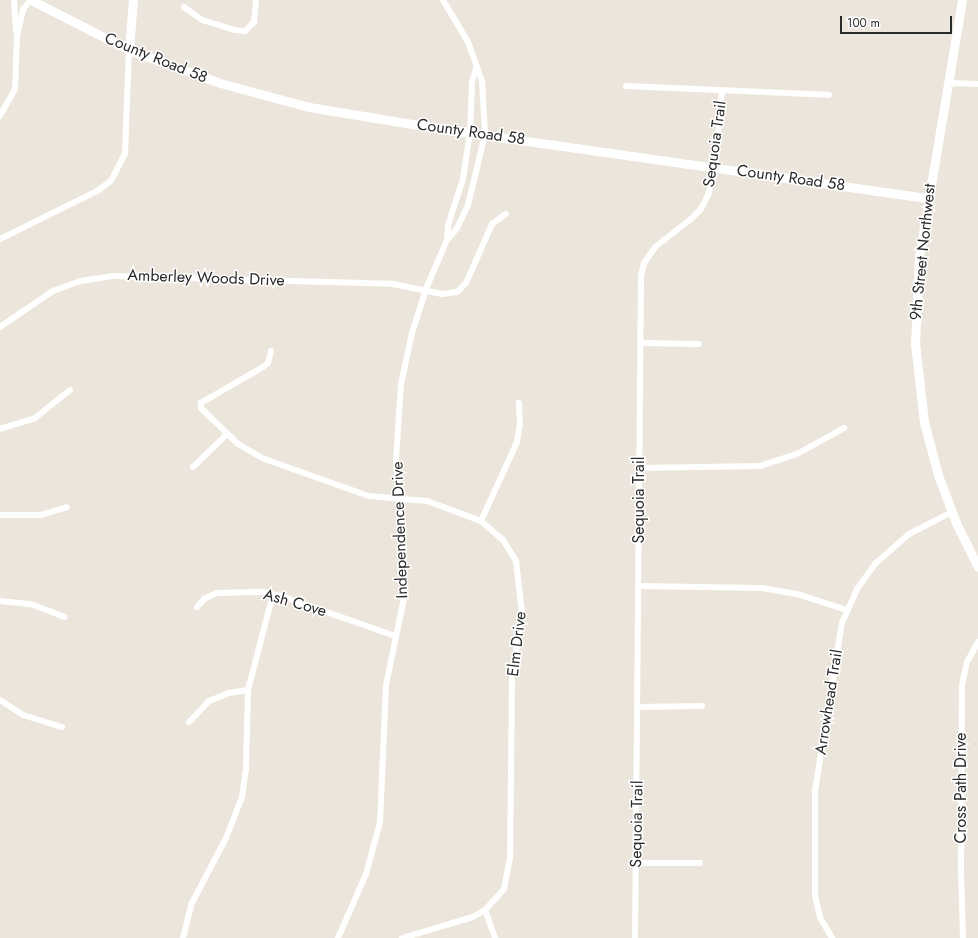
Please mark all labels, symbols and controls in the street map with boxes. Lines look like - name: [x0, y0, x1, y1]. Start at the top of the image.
- scale bar: [842, 8, 954, 34]
- text: 100 m: [847, 14, 880, 32]
- street label: County Road 58: [102, 29, 210, 87]
- street label: Sequoia Trail: [699, 100, 731, 188]
- street label: County Road 58: [416, 115, 526, 149]
- street label: County Road 58: [736, 161, 846, 195]
- street label: 9th Street Northwest: [906, 183, 940, 321]
- street label: Amberley Woods Drive: [127, 266, 285, 290]
- street label: Sequoia Trail: [629, 456, 649, 544]
- street label: Independence Drive: [388, 461, 412, 599]
- street label: Ash Cove: [261, 585, 329, 621]
- street label: Elm Drive: [503, 610, 531, 678]
- street label: Arrowhead Trail: [811, 648, 847, 756]
- street label: Cross Path Drive: [951, 732, 971, 844]
- street label: Sequoia Trail: [627, 780, 647, 868]

